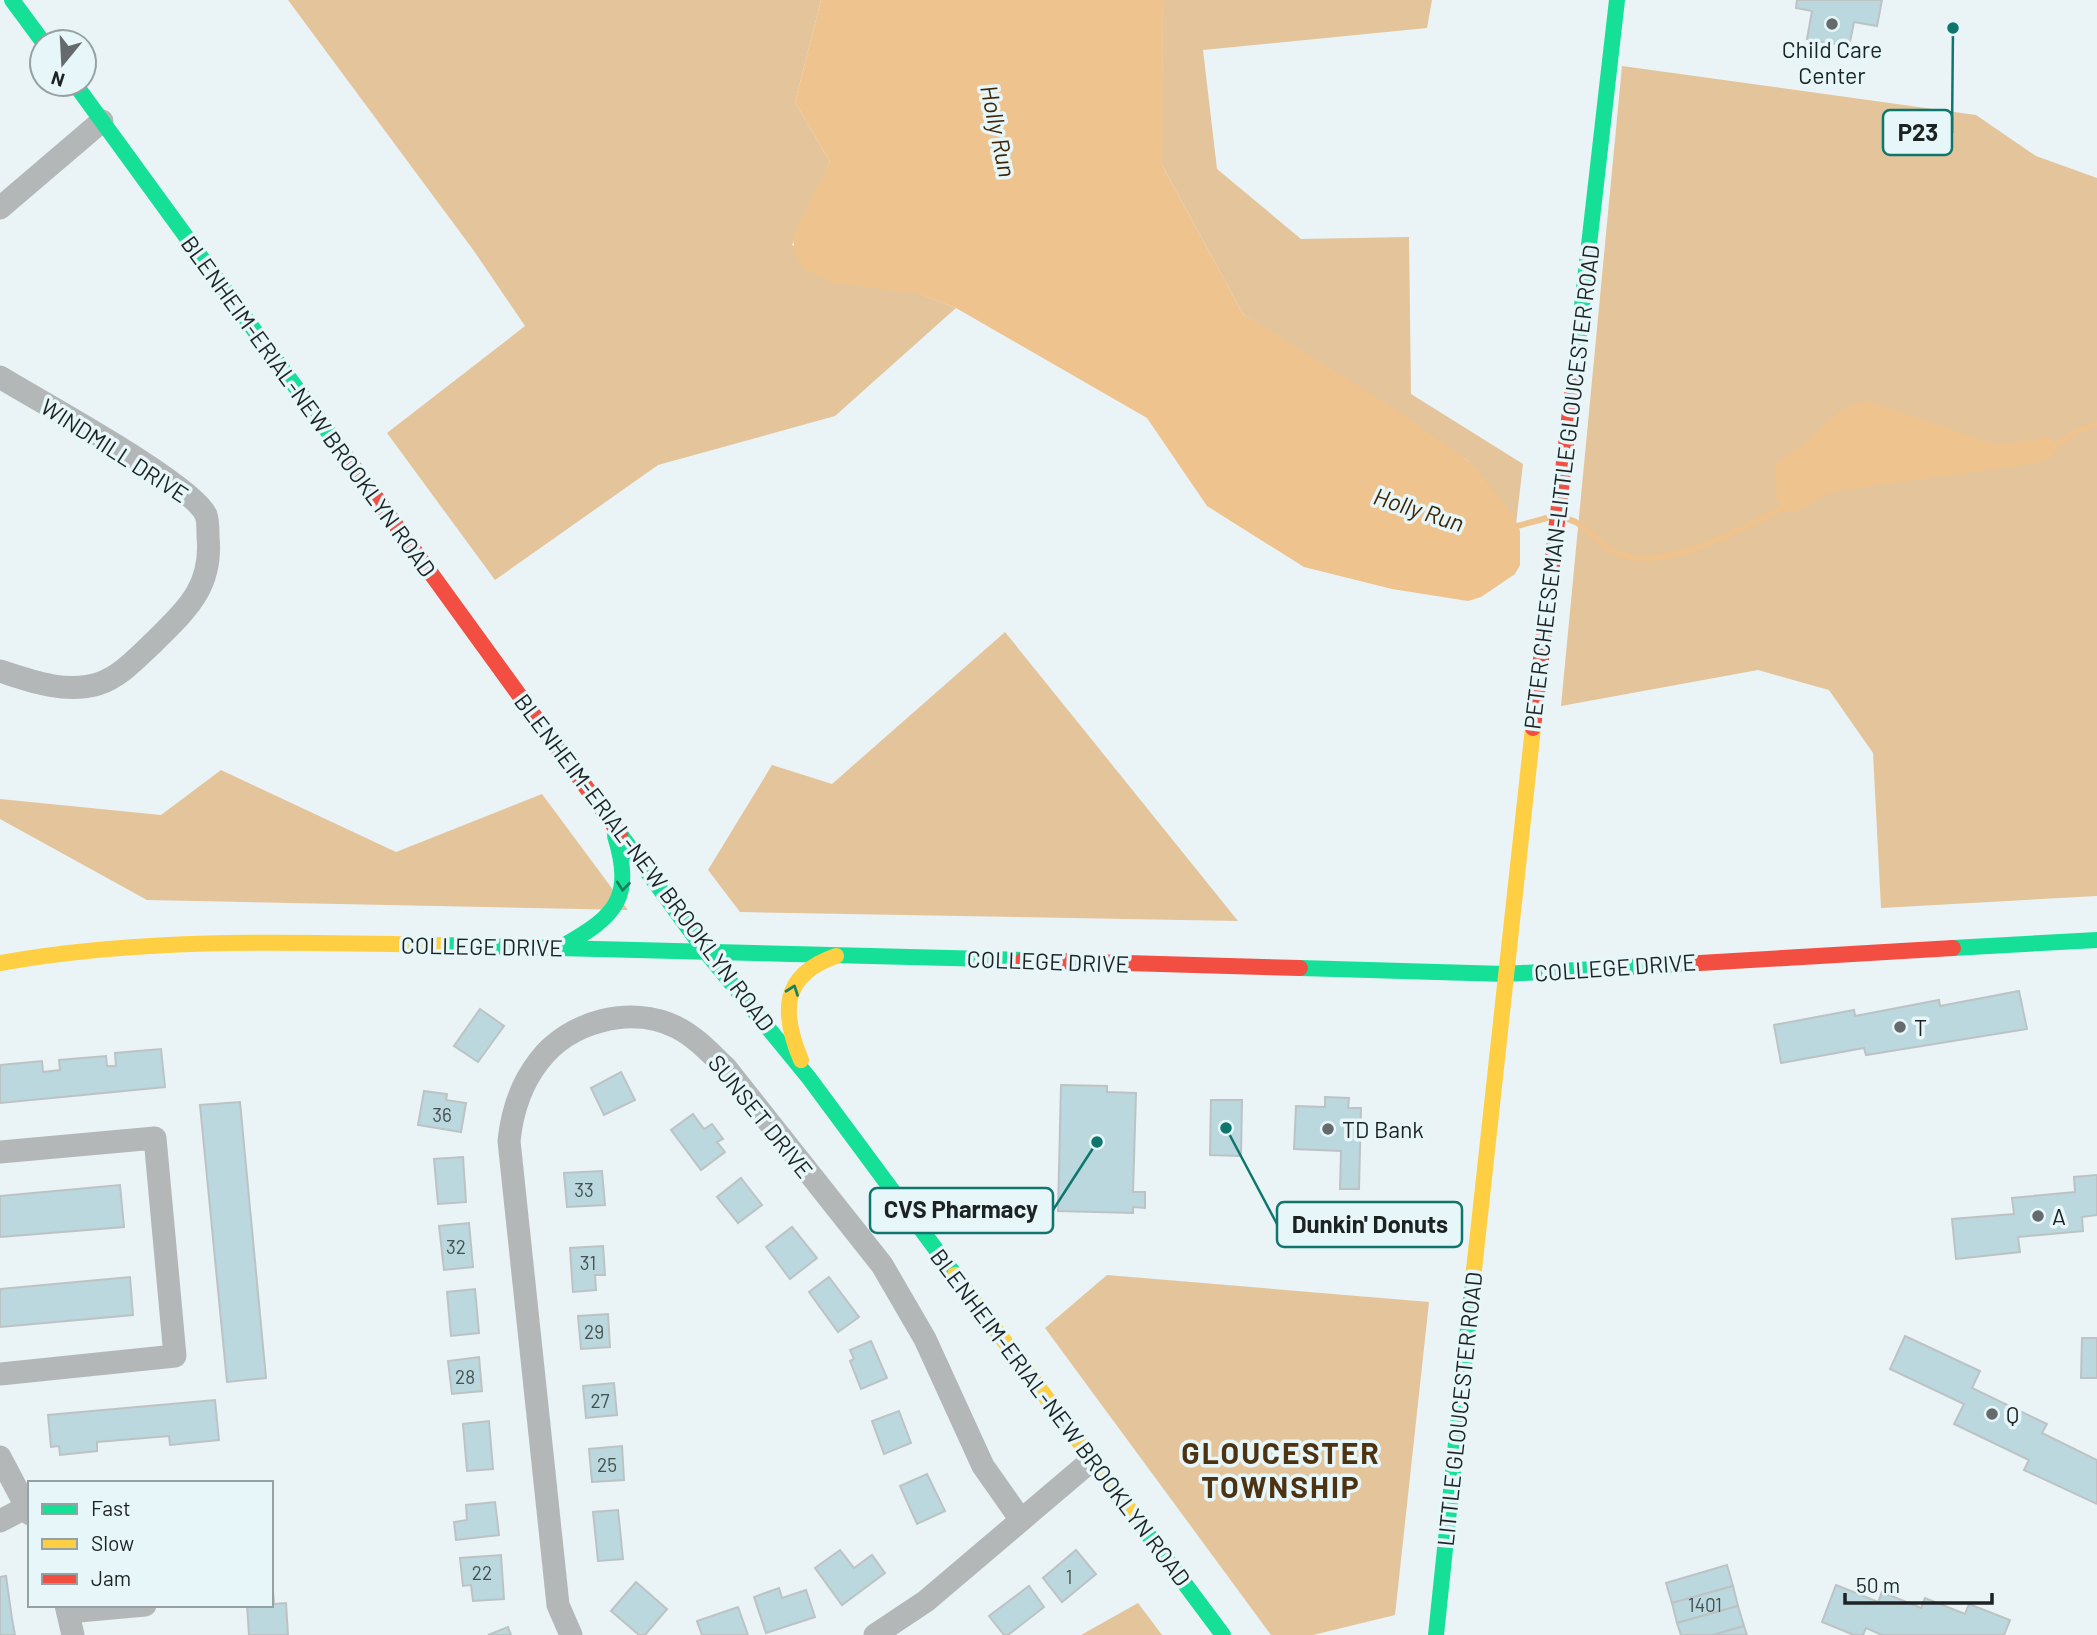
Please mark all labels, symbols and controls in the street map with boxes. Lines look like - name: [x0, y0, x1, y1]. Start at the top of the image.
- marker: Child Care Center: [1824, 16, 1840, 32]
- north arrow: [28, 28, 98, 98]
- place label: Child Care Center: [1782, 35, 1882, 89]
- text: N: [48, 67, 67, 93]
- water label: Holly Run: [975, 82, 1023, 180]
- callout: P23: [1883, 110, 1952, 155]
- text: P23: [1898, 117, 1938, 146]
- street label: BLENHEIM-ERIAL-NEW BROOKLYN ROAD: [176, 230, 442, 582]
- street label: PETER CHEESEMAN-LITTLE GLOUCESTER ROAD: [1517, 243, 1605, 731]
- street label: WINDMILL DRIVE: [36, 392, 194, 508]
- water label: Holly Run: [1370, 481, 1468, 537]
- street label: BLENHEIM-ERIAL-NEW BROOKLYN ROAD: [509, 688, 781, 1036]
- one-way arrow: [615, 880, 630, 892]
- street label: COLLEGE DRIVE: [401, 931, 563, 961]
- street label: COLLEGE DRIVE: [966, 944, 1130, 978]
- street label: COLLEGE DRIVE: [1533, 947, 1697, 987]
- one-way arrow: [785, 984, 799, 997]
- place label: T: [1914, 1013, 1927, 1041]
- marker: T: [1892, 1019, 1908, 1035]
- street label: SUNSET DRIVE: [703, 1049, 819, 1183]
- house number: 36: [432, 1103, 452, 1126]
- place label: TD Bank: [1342, 1115, 1424, 1143]
- marker: TD Bank: [1320, 1121, 1336, 1137]
- house number: 33: [574, 1178, 594, 1201]
- callout: CVS Pharmacy: [870, 1188, 1053, 1233]
- text: CVS Pharmacy: [884, 1194, 1038, 1223]
- callout: Dunkin' Donuts: [1277, 1202, 1462, 1247]
- place label: A: [2052, 1202, 2066, 1230]
- marker: A: [2030, 1208, 2046, 1224]
- text: Dunkin' Donuts: [1292, 1209, 1448, 1238]
- house number: 32: [446, 1235, 466, 1258]
- street label: BLENHEIM-ERIAL-NEW BROOKLYN ROAD: [925, 1243, 1197, 1591]
- house number: 31: [580, 1251, 596, 1274]
- street label: LITTLE GLOUCESTER ROAD: [1431, 1270, 1487, 1548]
- house number: 29: [584, 1320, 604, 1343]
- house number: 28: [455, 1365, 475, 1388]
- house number: 27: [590, 1389, 610, 1412]
- place label: Q: [2006, 1400, 2019, 1428]
- marker: Q: [1984, 1406, 2000, 1422]
- district label: GLOUCESTER TOWNSHIP: [1181, 1434, 1381, 1504]
- house number: 25: [597, 1453, 617, 1476]
- legend: [28, 1481, 273, 1607]
- text: Fast: [91, 1495, 131, 1520]
- text: Slow: [91, 1530, 134, 1555]
- house number: 22: [472, 1561, 492, 1584]
- scale bar: [1845, 1562, 1992, 1606]
- text: Jam: [91, 1565, 131, 1590]
- house number: 1: [1066, 1565, 1072, 1588]
- text: 50 m: [1856, 1572, 1900, 1597]
- house number: 1401: [1688, 1593, 1722, 1616]

